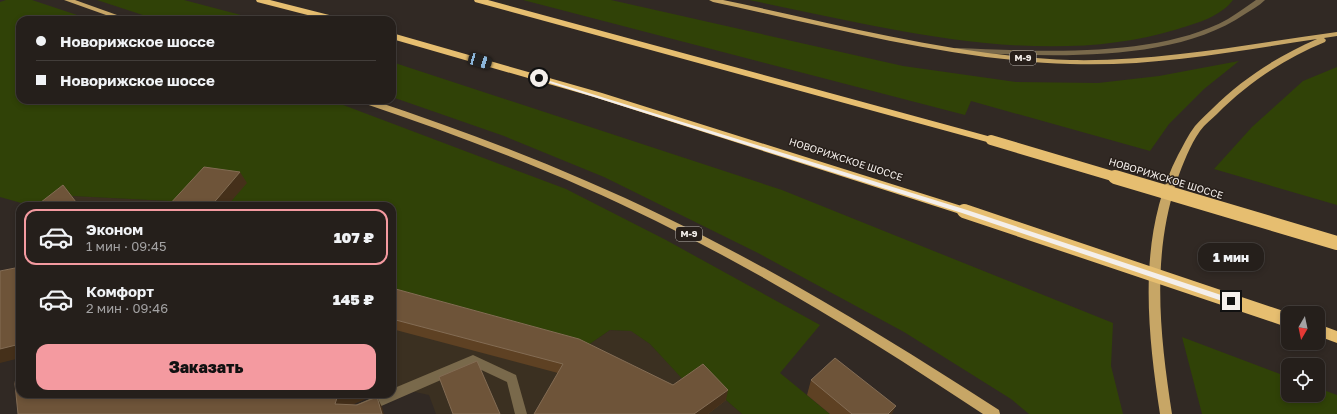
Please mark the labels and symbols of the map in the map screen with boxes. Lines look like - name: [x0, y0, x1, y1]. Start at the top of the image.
- road number: М-9: [1010, 51, 1036, 65]
- car: [467, 52, 493, 70]
- route start: [530, 69, 548, 87]
- street label: НОВОРИЖСКОЕ ШОССЕ: [788, 135, 904, 183]
- street label: НОВОРИЖСКОЕ ШОССЕ: [1107, 155, 1225, 201]
- road number: М-9: [676, 227, 702, 241]
- callout: 1 мин: [1198, 243, 1264, 271]
- route end: [1222, 292, 1240, 310]
- north arrow: [1281, 306, 1325, 350]

